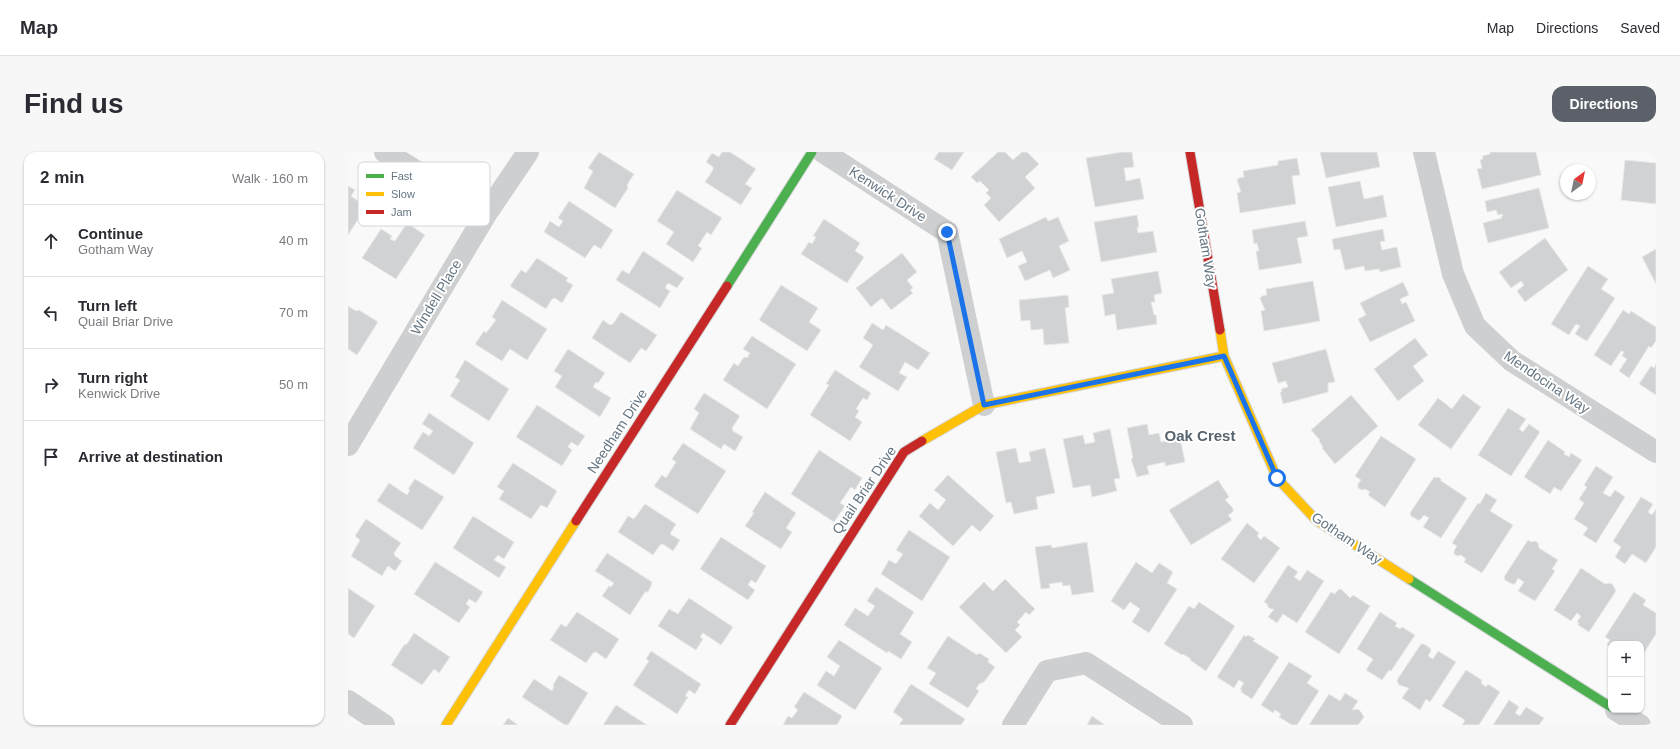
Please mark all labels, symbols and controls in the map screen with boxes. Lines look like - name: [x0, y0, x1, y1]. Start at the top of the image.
- text: Map: [20, 17, 58, 38]
- text: Map: [1487, 20, 1514, 36]
- text: Directions: [1536, 20, 1598, 36]
- text: Saved: [1620, 20, 1660, 36]
- button: Directions: [1552, 86, 1656, 122]
- text: Find us: [24, 88, 124, 119]
- legend: [358, 162, 490, 226]
- street label: Kenwick Drive: [846, 163, 930, 225]
- north arrow: [1560, 164, 1596, 200]
- text: 2 min: [40, 168, 84, 187]
- text: Fast: [391, 170, 412, 182]
- text: Walk · 160 m: [232, 171, 308, 186]
- text: Slow: [391, 188, 415, 200]
- text: Jam: [391, 206, 412, 218]
- street label: Gotham Way: [1192, 207, 1220, 289]
- route end: [938, 223, 956, 241]
- text: Continue: [78, 225, 143, 242]
- icon: ahead: [40, 230, 62, 252]
- text: 40 m: [279, 233, 308, 248]
- text: Gotham Way: [78, 242, 153, 257]
- street label: Windell Place: [407, 256, 465, 337]
- text: Turn left: [78, 297, 137, 314]
- icon: left: [40, 302, 62, 324]
- text: 70 m: [279, 305, 308, 320]
- text: Quail Briar Drive: [78, 314, 173, 329]
- street label: Mendocina Way: [1501, 347, 1593, 417]
- text: Turn right: [78, 369, 148, 386]
- icon: right: [40, 374, 62, 396]
- text: 50 m: [279, 377, 308, 392]
- text: Kenwick Drive: [78, 386, 160, 401]
- street label: Needham Drive: [584, 386, 650, 476]
- district label: Oak Crest: [1165, 427, 1235, 444]
- street label: Quail Briar Drive: [829, 443, 899, 537]
- icon: arrive: [40, 446, 62, 468]
- text: Arrive at destination: [78, 448, 223, 465]
- route start: [1268, 469, 1286, 487]
- street label: Gotham Way: [1309, 509, 1385, 567]
- map controls: [1608, 641, 1644, 713]
- button: +: [1608, 641, 1644, 677]
- button: −: [1608, 677, 1644, 713]

